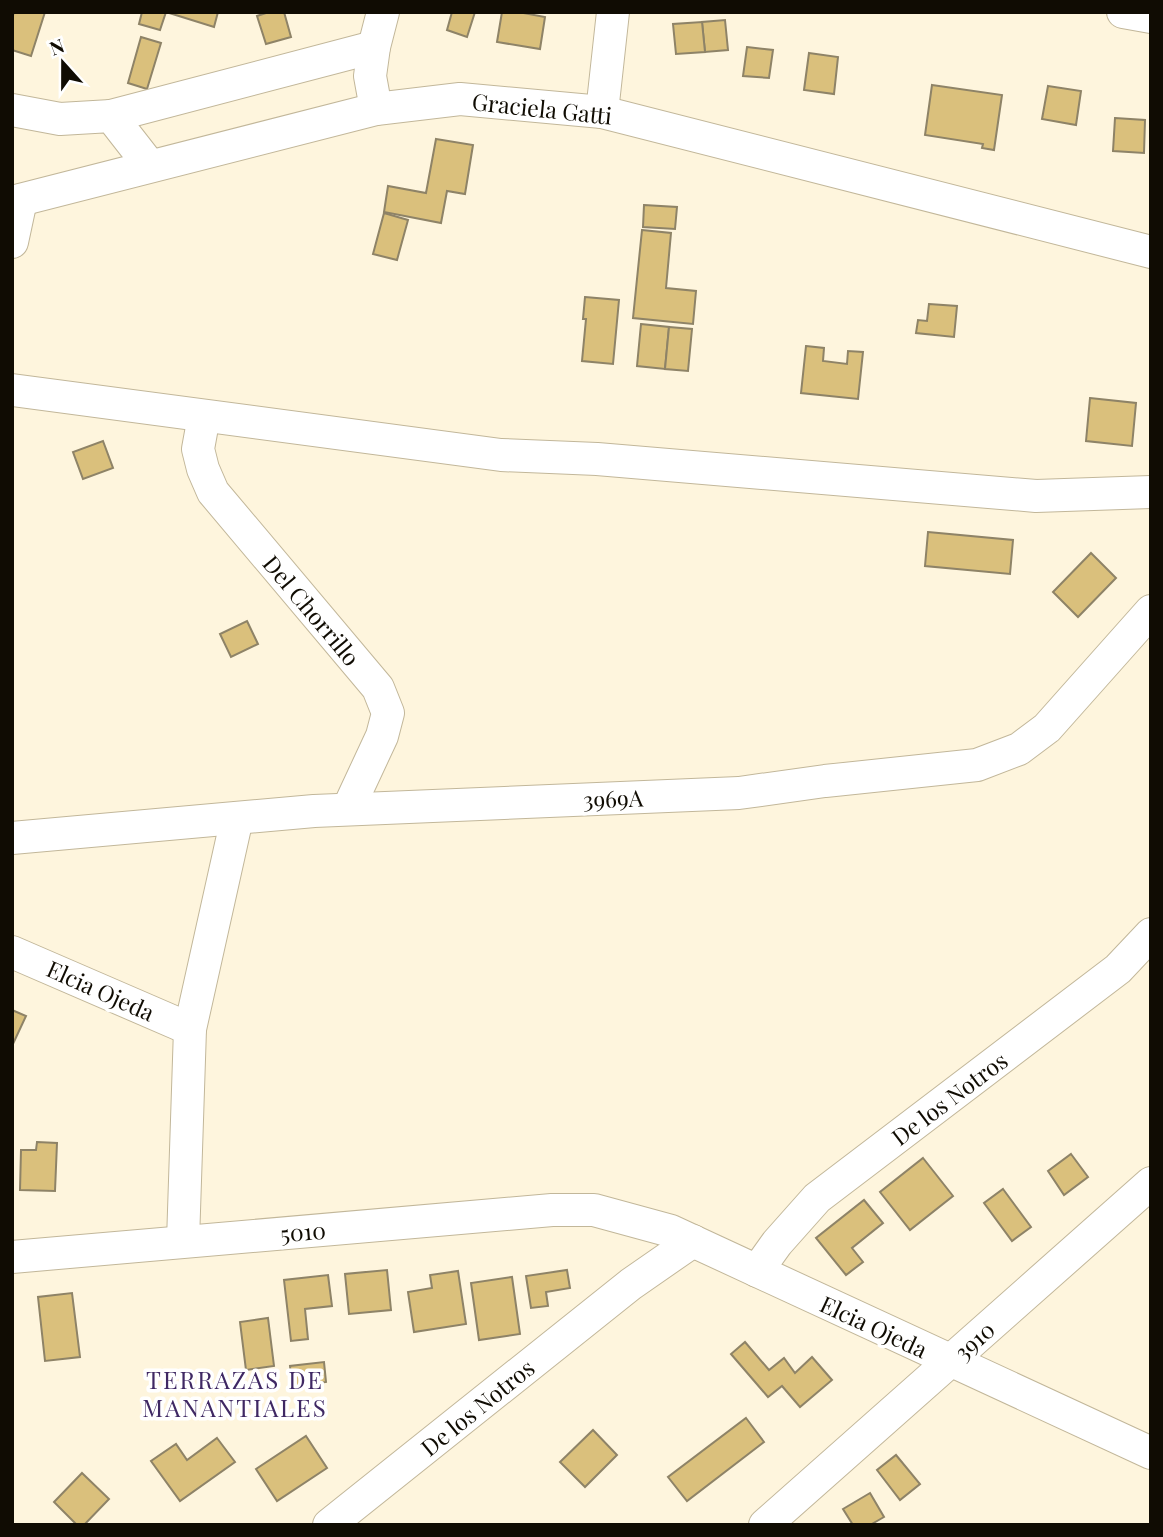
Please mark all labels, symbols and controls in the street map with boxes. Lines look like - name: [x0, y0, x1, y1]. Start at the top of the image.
- north arrow: [28, 28, 98, 98]
- text: N: [45, 32, 68, 61]
- street label: Graciela Gatti: [471, 85, 614, 131]
- street label: Del Chorrillo: [257, 548, 367, 672]
- street label: 3969A: [582, 781, 644, 815]
- street label: Elcia Ojeda: [42, 952, 160, 1028]
- street label: De los Notros: [885, 1044, 1013, 1152]
- street label: 5010: [279, 1214, 327, 1248]
- street label: Elcia Ojeda: [815, 1288, 933, 1365]
- street label: 3910: [947, 1314, 1001, 1366]
- street label: De los Notros: [414, 1352, 540, 1462]
- district label: TERRAZAS DE MANANTIALES: [142, 1363, 328, 1423]

